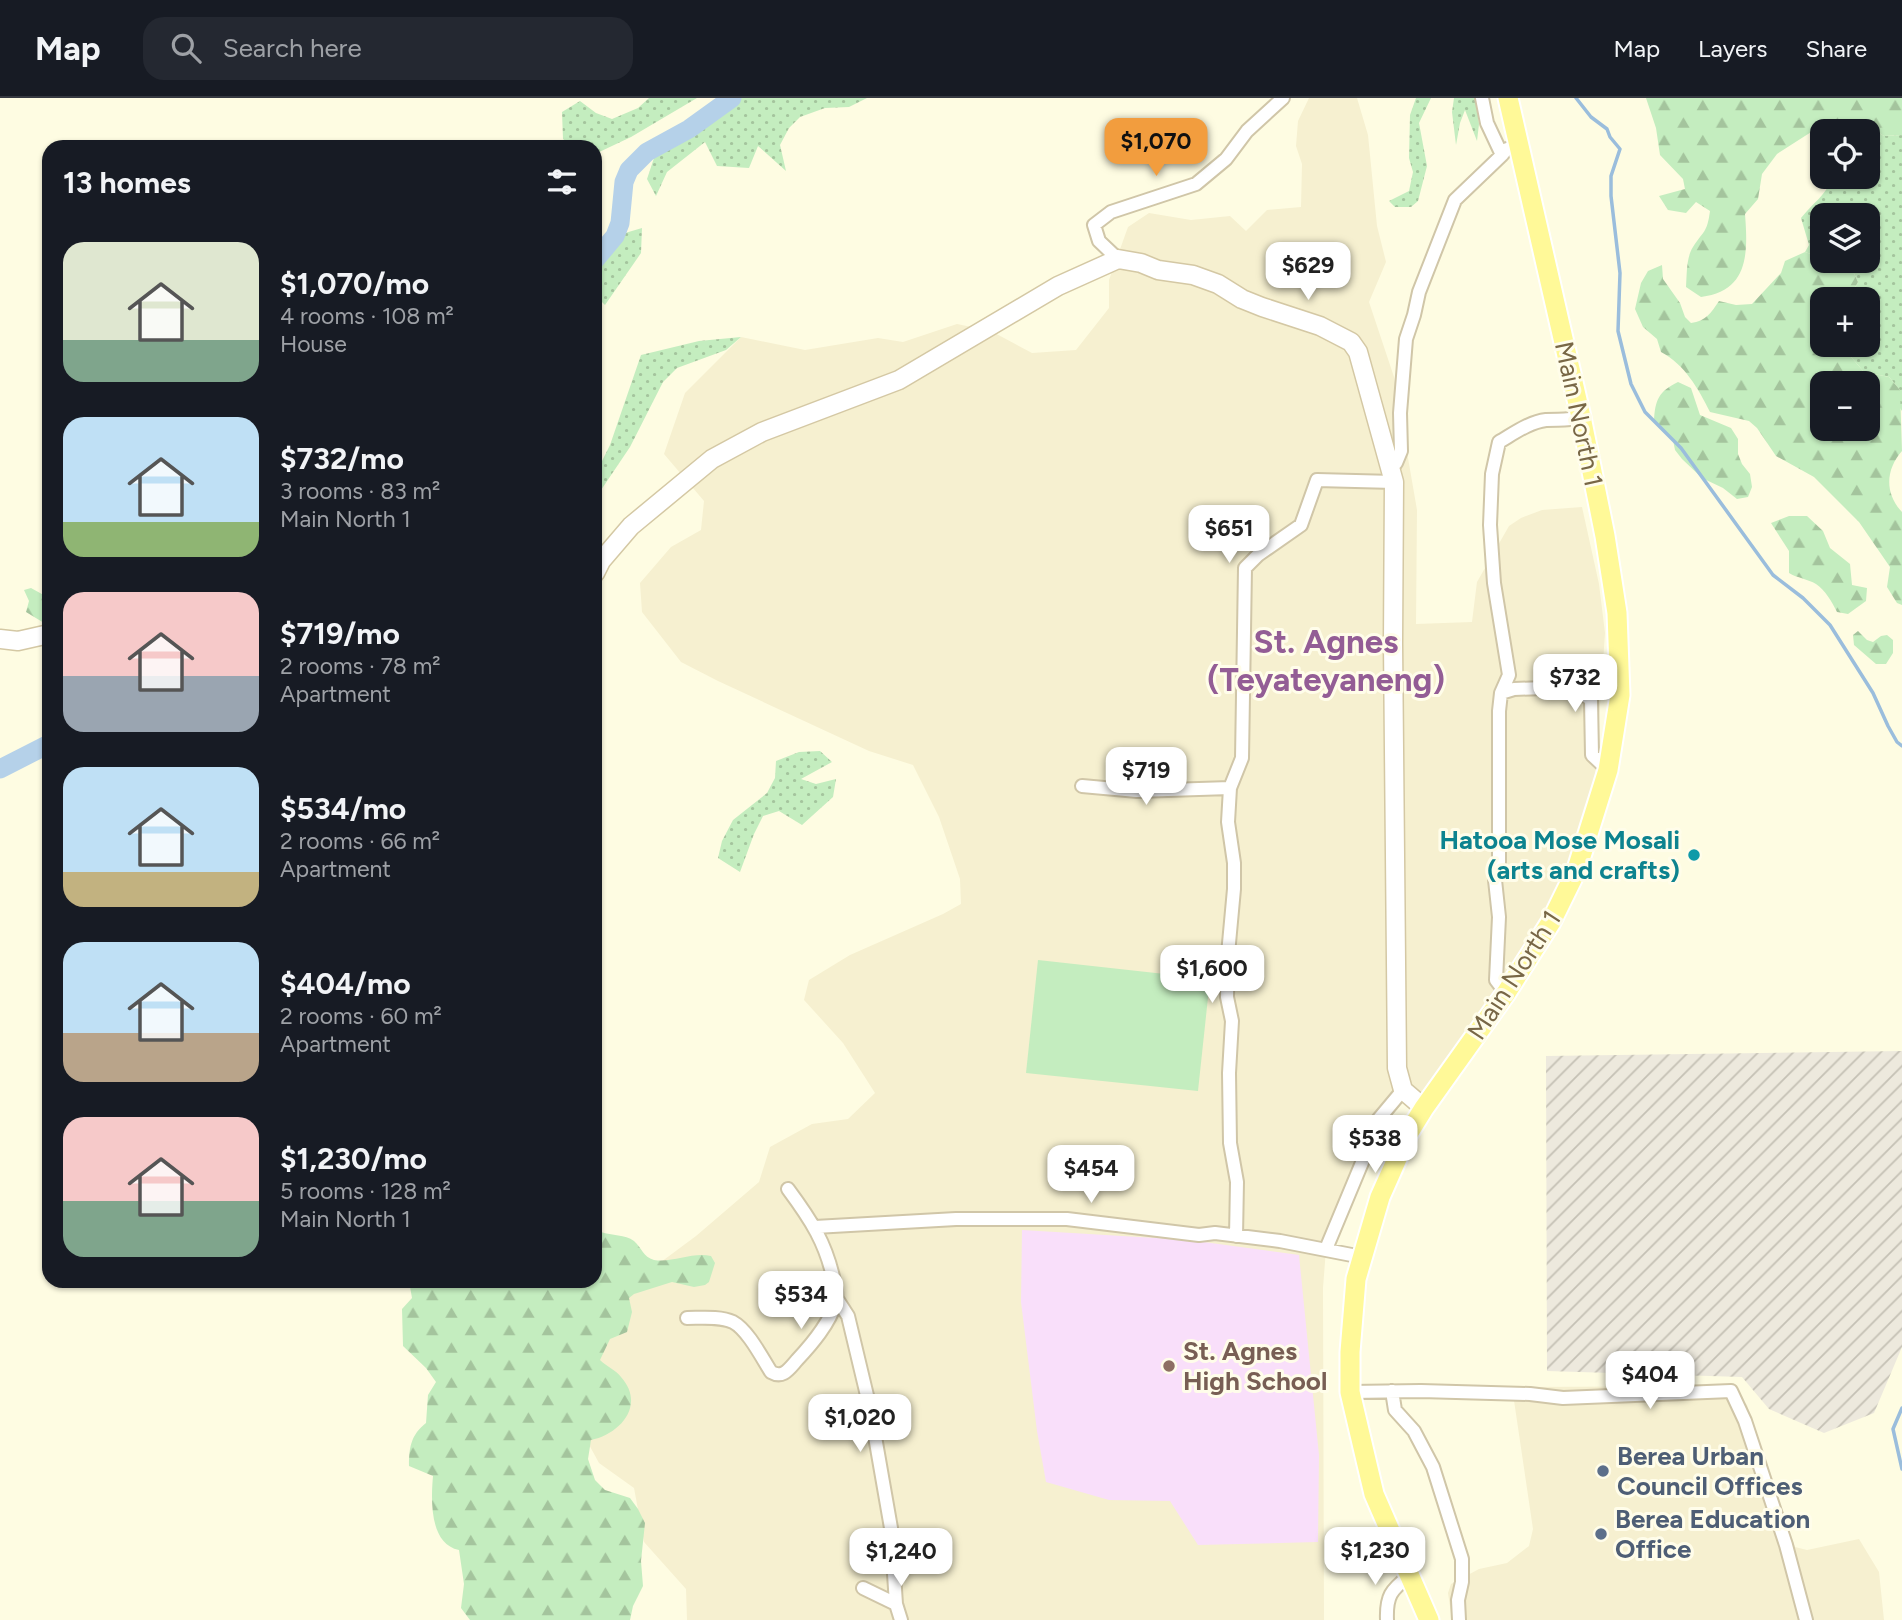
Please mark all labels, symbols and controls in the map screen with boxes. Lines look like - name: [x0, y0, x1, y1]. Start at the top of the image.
- search box: [143, 17, 633, 80]
- text: Map: [35, 29, 101, 68]
- icon: search: [167, 29, 205, 67]
- text: Search here: [223, 32, 362, 64]
- text: Map: [1613, 34, 1660, 63]
- text: Layers: [1698, 34, 1767, 63]
- text: Share: [1805, 34, 1867, 63]
- pin: $1,070: [1099, 118, 1213, 178]
- map controls: [1810, 119, 1880, 441]
- button: locate: [1810, 119, 1880, 189]
- text: $1,070: [1121, 127, 1191, 155]
- icon: filters: [543, 163, 581, 201]
- text: 13 homes: [63, 164, 191, 201]
- button: layers: [1810, 203, 1880, 273]
- pin: $629: [1267, 242, 1349, 302]
- text: $629: [1282, 251, 1334, 279]
- text: $1,070/mo: [280, 265, 429, 302]
- icon: home: [119, 270, 203, 354]
- button: +: [1810, 287, 1880, 357]
- text: 4 rooms · 108 m²: [280, 302, 454, 330]
- text: House: [280, 330, 347, 358]
- street label: Main North 1: [1548, 338, 1610, 490]
- button: −: [1810, 371, 1880, 441]
- text: $732/mo: [280, 440, 404, 477]
- icon: home: [119, 445, 203, 529]
- text: 3 rooms · 83 m²: [280, 477, 440, 505]
- text: Main North 1: [280, 505, 411, 533]
- pin: $651: [1188, 505, 1270, 565]
- text: $651: [1204, 514, 1254, 542]
- text: $719/mo: [280, 615, 400, 652]
- icon: home: [119, 620, 203, 704]
- district label: St. Agnes (Teyateyaneng): [1207, 622, 1445, 699]
- text: 2 rooms · 78 m²: [280, 652, 441, 680]
- pin: $732: [1534, 654, 1616, 714]
- text: $732: [1549, 663, 1601, 691]
- text: Apartment: [280, 680, 391, 708]
- pin: $719: [1105, 748, 1187, 807]
- text: $719: [1122, 756, 1170, 784]
- text: $534/mo: [280, 790, 406, 827]
- icon: home: [119, 795, 203, 879]
- place label: Hatooa Mose Mosali (arts and crafts): [1439, 824, 1680, 886]
- text: 2 rooms · 66 m²: [280, 827, 440, 855]
- marker: Hatooa Mose Mosali (arts and crafts): [1686, 847, 1702, 863]
- text: Apartment: [280, 855, 391, 883]
- street label: Main North 1: [1460, 904, 1568, 1046]
- pin: $1,600: [1155, 946, 1269, 1005]
- text: $1,600: [1176, 954, 1248, 982]
- text: $404/mo: [280, 965, 411, 1002]
- icon: home: [119, 970, 203, 1054]
- text: 2 rooms · 60 m²: [280, 1002, 442, 1030]
- text: Apartment: [280, 1030, 391, 1058]
- pin: $538: [1334, 1116, 1416, 1175]
- text: $538: [1349, 1124, 1401, 1152]
- text: $1,230/mo: [280, 1140, 427, 1177]
- icon: home: [119, 1145, 203, 1229]
- pin: $454: [1050, 1146, 1132, 1205]
- text: $454: [1063, 1154, 1119, 1182]
- text: 5 rooms · 128 m²: [280, 1177, 451, 1205]
- text: Main North 1: [280, 1205, 411, 1233]
- pin: $534: [760, 1272, 842, 1331]
- text: $534: [774, 1280, 828, 1308]
- place label: St. Agnes High School: [1183, 1335, 1327, 1397]
- pin: $404: [1609, 1352, 1691, 1411]
- marker: St. Agnes High School: [1161, 1358, 1177, 1374]
- text: $404: [1622, 1360, 1678, 1388]
- pin: $1,020: [803, 1394, 917, 1454]
- text: $1,020: [824, 1403, 896, 1431]
- place label: Berea Urban Council Offices: [1617, 1440, 1803, 1502]
- marker: Berea Urban Council Offices: [1595, 1463, 1611, 1479]
- place label: Berea Education Office: [1615, 1503, 1810, 1565]
- marker: Berea Education Office: [1593, 1526, 1609, 1542]
- pin: $1,240: [844, 1528, 958, 1588]
- pin: $1,230: [1318, 1528, 1432, 1587]
- text: $1,230: [1340, 1536, 1410, 1564]
- text: $1,240: [865, 1537, 937, 1565]

